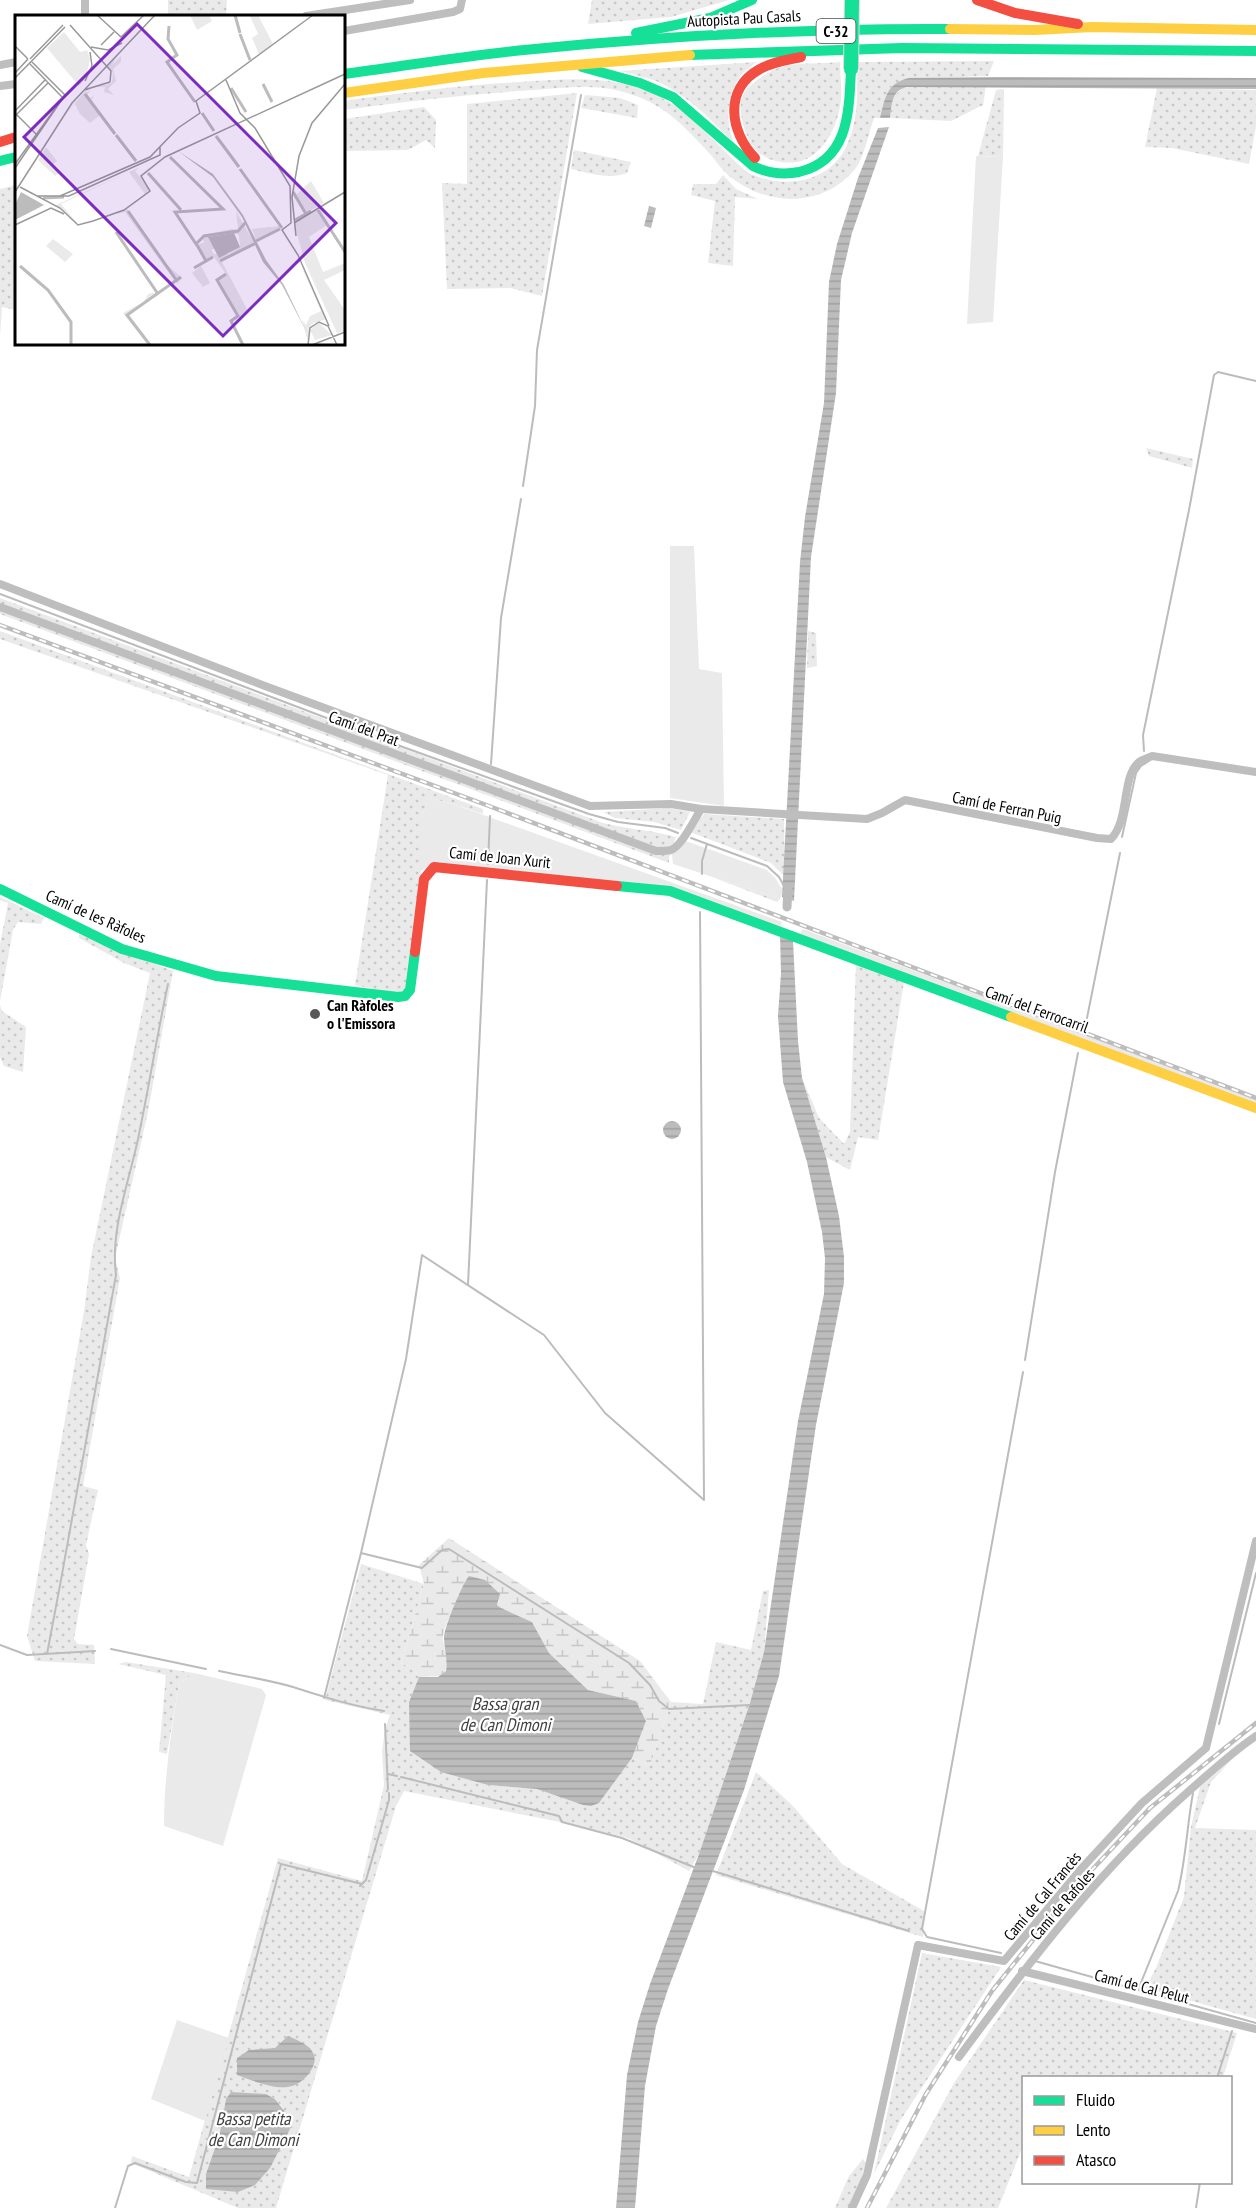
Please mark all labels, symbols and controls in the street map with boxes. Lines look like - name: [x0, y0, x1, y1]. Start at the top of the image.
- street label: Autopista Pau Casals: [687, 5, 801, 31]
- inset map: [15, 15, 345, 345]
- road number: C-32: [816, 19, 856, 43]
- street label: Camí del Prat: [326, 706, 402, 750]
- street label: Camí de Ferran Puig: [951, 787, 1063, 827]
- street label: Camí de Joan Xurit: [448, 842, 552, 872]
- street label: Camí de les Ràfoles: [43, 885, 149, 947]
- street label: Camí del Ferrocarril: [983, 981, 1092, 1037]
- place label: Can Ràfoles o l'Emissora: [327, 995, 396, 1033]
- marker: Can Ràfoles o l'Emissora: [308, 1007, 322, 1021]
- water label: Bassa gran de Can Dimoni: [460, 1692, 552, 1736]
- street label: Camí de Cal Francès: [999, 1847, 1085, 1945]
- street label: Camí de Rafoles: [1025, 1864, 1099, 1944]
- street label: Camí de Cal Pelut: [1093, 1965, 1192, 2008]
- legend: [1022, 2076, 1232, 2184]
- text: Fluido: [1076, 2088, 1115, 2111]
- water label: Bassa petita de Can Dimoni: [208, 2107, 300, 2151]
- text: Lento: [1076, 2118, 1111, 2141]
- text: Atasco: [1076, 2148, 1117, 2171]

